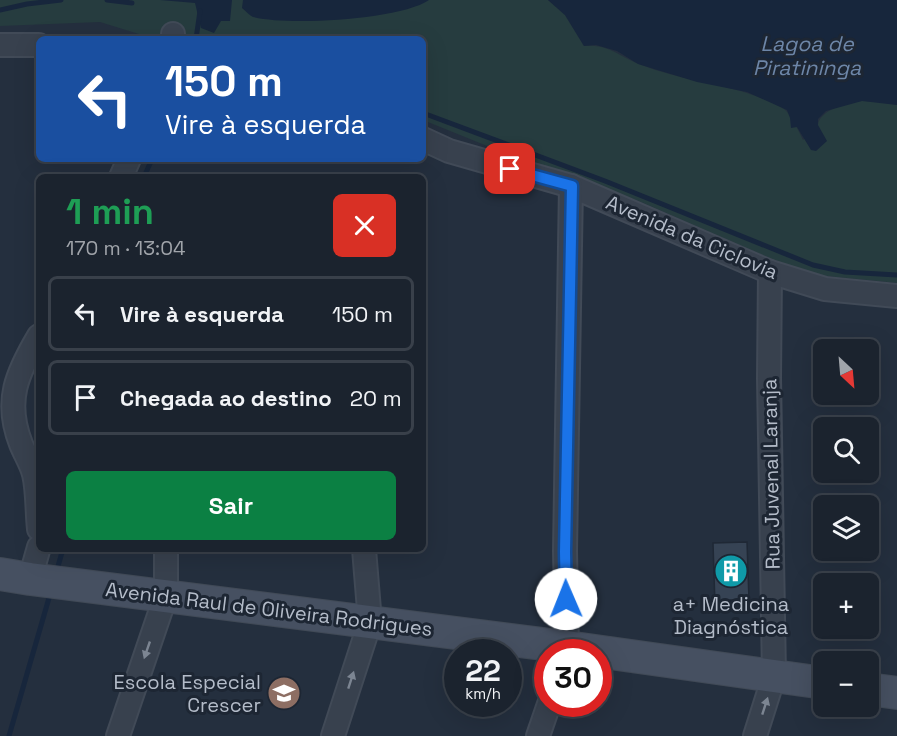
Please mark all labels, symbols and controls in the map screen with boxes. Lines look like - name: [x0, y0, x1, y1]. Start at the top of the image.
- water label: Lagoa de Piratininga: [753, 30, 862, 81]
- text: 150 m: [165, 55, 283, 108]
- icon: left: [66, 60, 144, 138]
- text: Vire à esquerda: [165, 107, 366, 142]
- pin: [484, 143, 535, 194]
- icon: arrive: [493, 152, 526, 185]
- text: 1 min: [66, 189, 154, 235]
- street label: Avenida da Ciclovia: [602, 189, 782, 285]
- button: close: [333, 194, 396, 257]
- text: 170 m · 13:04: [66, 235, 186, 261]
- icon: left: [69, 297, 102, 330]
- text: Vire à esquerda: [120, 300, 284, 328]
- text: 150 m: [332, 300, 393, 328]
- north arrow: [813, 339, 879, 405]
- map controls: [813, 339, 879, 717]
- street label: Rua Juvenal Laranja: [756, 378, 786, 570]
- icon: arrive: [69, 381, 102, 414]
- text: Chegada ao destino: [120, 384, 332, 412]
- text: 20 m: [350, 384, 402, 412]
- button: search: [813, 417, 879, 483]
- button: Sair: [66, 471, 396, 540]
- button: layers: [813, 495, 879, 561]
- building icon: a+ Medicina Diagnóstica: [713, 553, 749, 589]
- position arrow: [534, 567, 598, 631]
- button: +: [813, 573, 879, 639]
- street label: Avenida Raul de Oliveira Rodrigues: [104, 576, 434, 642]
- place label: a+ Medicina Diagnóstica: [673, 591, 789, 640]
- speed limit sign: 30: [534, 639, 612, 717]
- one-way arrow: [142, 642, 151, 660]
- text: 22: [465, 651, 501, 690]
- button: −: [813, 651, 879, 717]
- place label: Escola Especial Crescer: [114, 669, 261, 718]
- one-way arrow: [347, 671, 356, 689]
- school or university icon: Escola Especial Crescer: [266, 675, 302, 711]
- text: km/h: [465, 684, 501, 703]
- one-way arrow: [760, 697, 770, 715]

